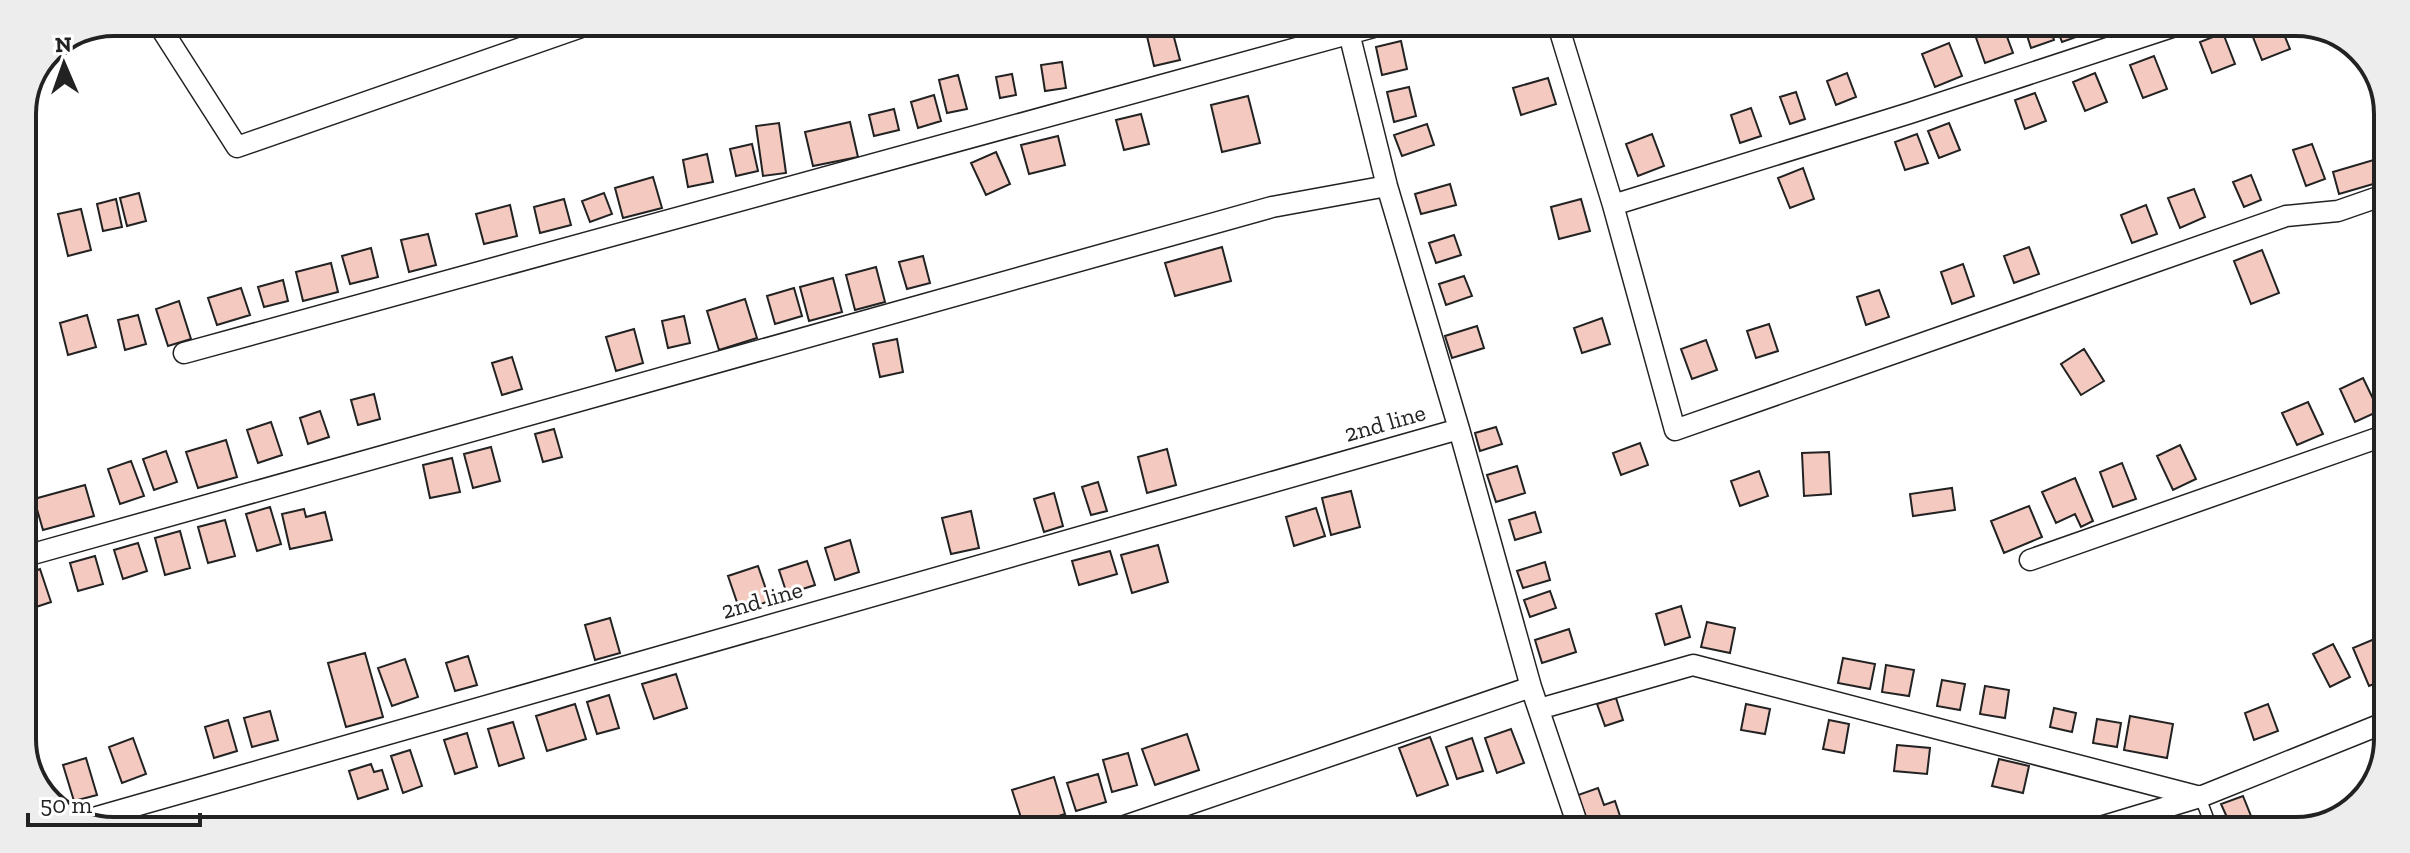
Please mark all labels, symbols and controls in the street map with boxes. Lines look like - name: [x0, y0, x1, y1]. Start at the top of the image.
- north arrow: [24, 24, 104, 104]
- text: N: [54, 31, 72, 58]
- street label: 2nd line: [1341, 397, 1429, 448]
- street label: 2nd line: [718, 574, 806, 625]
- scale bar: [28, 777, 200, 827]
- text: 50 m: [40, 790, 93, 819]

